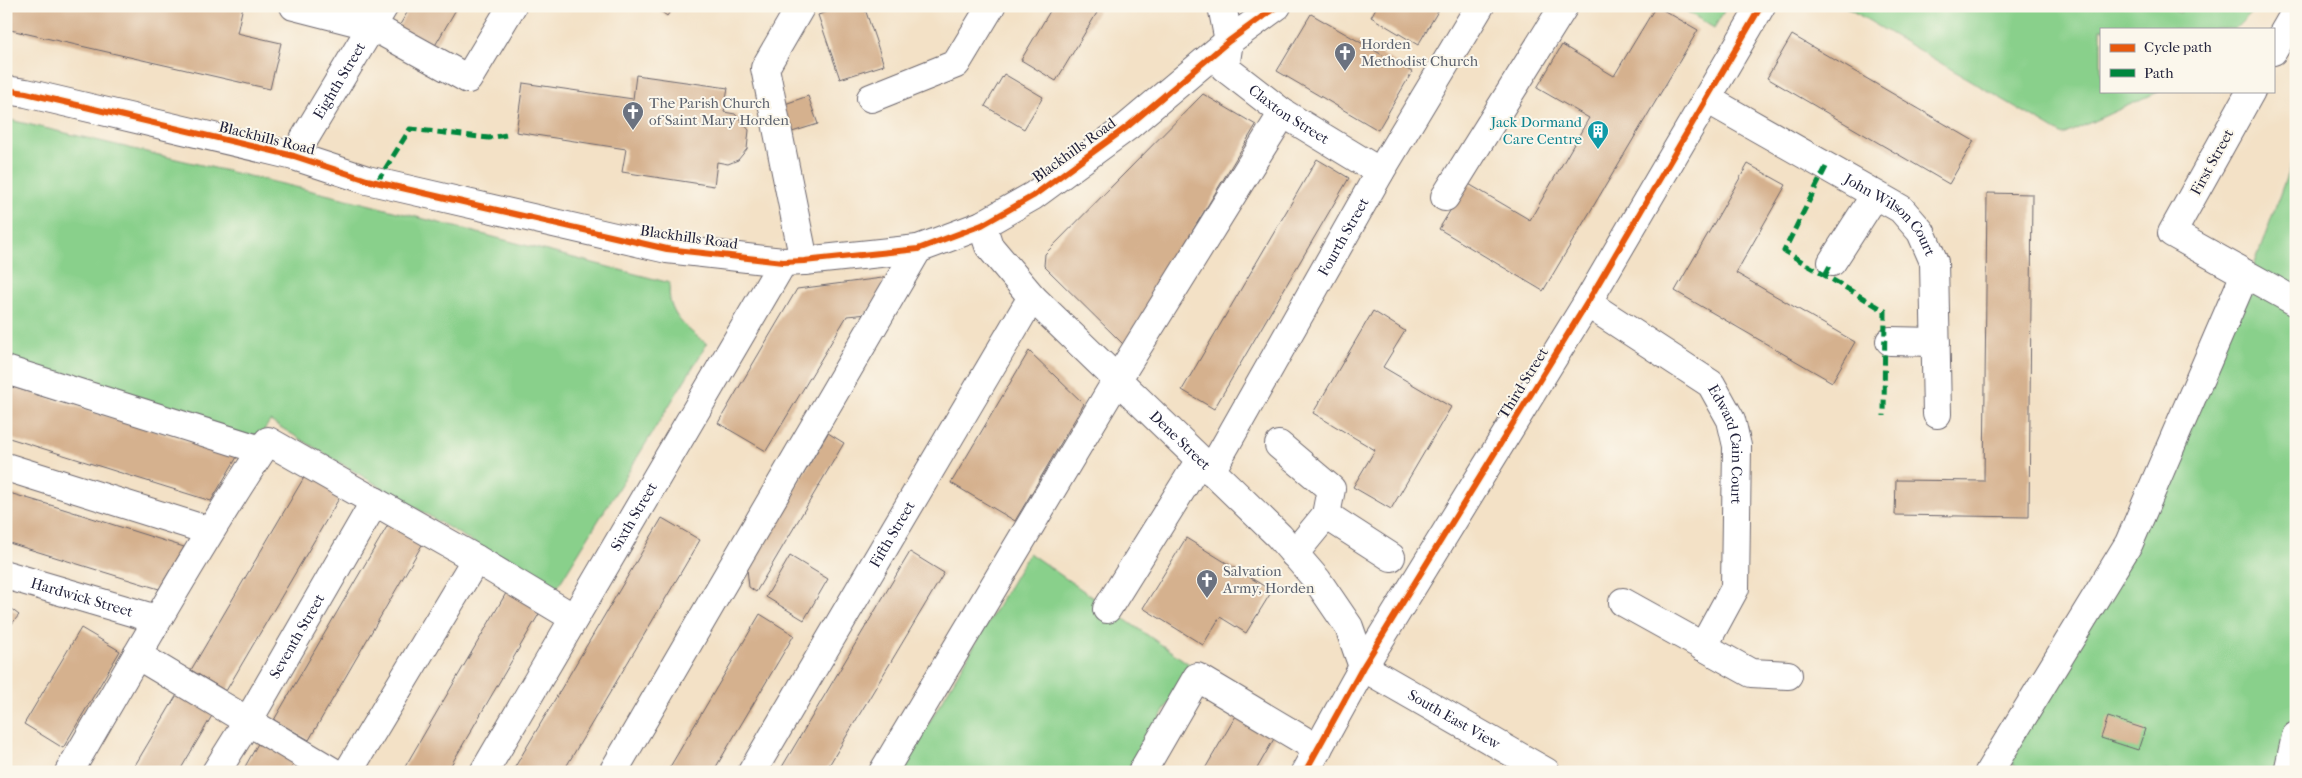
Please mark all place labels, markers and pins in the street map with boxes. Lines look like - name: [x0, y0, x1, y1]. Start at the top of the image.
- place label: Horden Methodist Church: [1361, 35, 1479, 70]
- church icon: Horden Methodist Church: [1333, 41, 1357, 72]
- place label: The Parish Church of Saint Mary Horden: [649, 94, 789, 129]
- church icon: The Parish Church of Saint Mary Horden: [621, 100, 645, 131]
- place label: Jack Dormand Care Centre: [1490, 113, 1583, 148]
- building icon: Jack Dormand Care Centre: [1586, 119, 1610, 150]
- place label: Salvation Army, Horden: [1222, 562, 1315, 597]
- church icon: Salvation Army, Horden: [1195, 568, 1219, 599]

